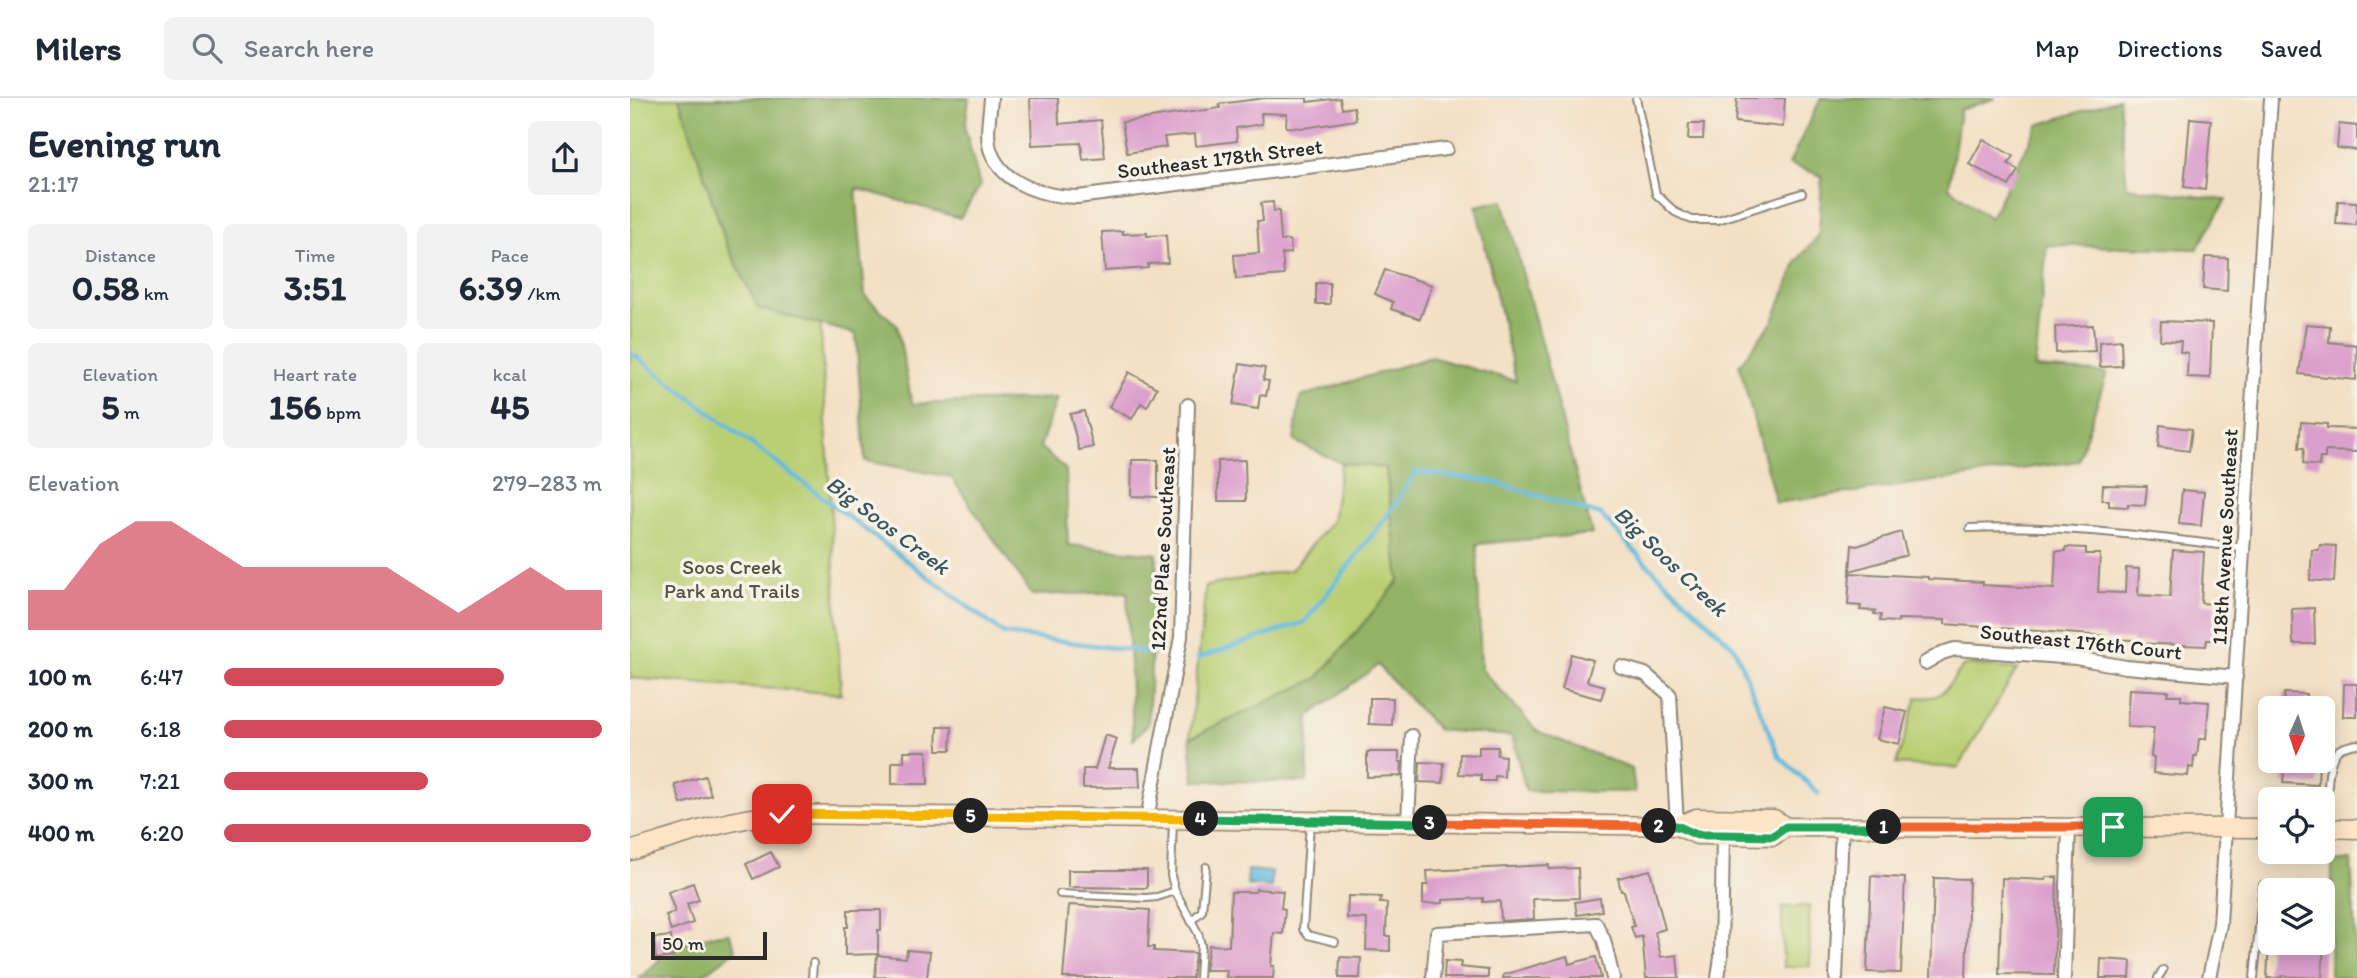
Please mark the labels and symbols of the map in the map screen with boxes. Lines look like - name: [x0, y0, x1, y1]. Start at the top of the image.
- street label: Southeast 178th Street: [1116, 133, 1324, 184]
- street label: 118th Avenue Southeast: [2206, 428, 2243, 646]
- street label: 122nd Place Southeast: [1145, 446, 1180, 652]
- water label: Big Soos Creek: [821, 470, 956, 581]
- water label: Big Soos Creek: [1608, 500, 1734, 623]
- park label: Soos Creek Park and Trails: [664, 554, 800, 603]
- street label: Southeast 176th Court: [1979, 618, 2183, 665]
- north arrow: [2258, 696, 2334, 774]
- pin: [752, 784, 812, 844]
- pin: [2083, 797, 2143, 857]
- pin: 5: [954, 798, 988, 834]
- pin: 4: [1184, 802, 1218, 836]
- pin: 3: [1412, 806, 1448, 840]
- pin: 2: [1642, 808, 1676, 844]
- pin: 1: [1866, 810, 1902, 844]
- scale bar: [651, 929, 766, 961]

